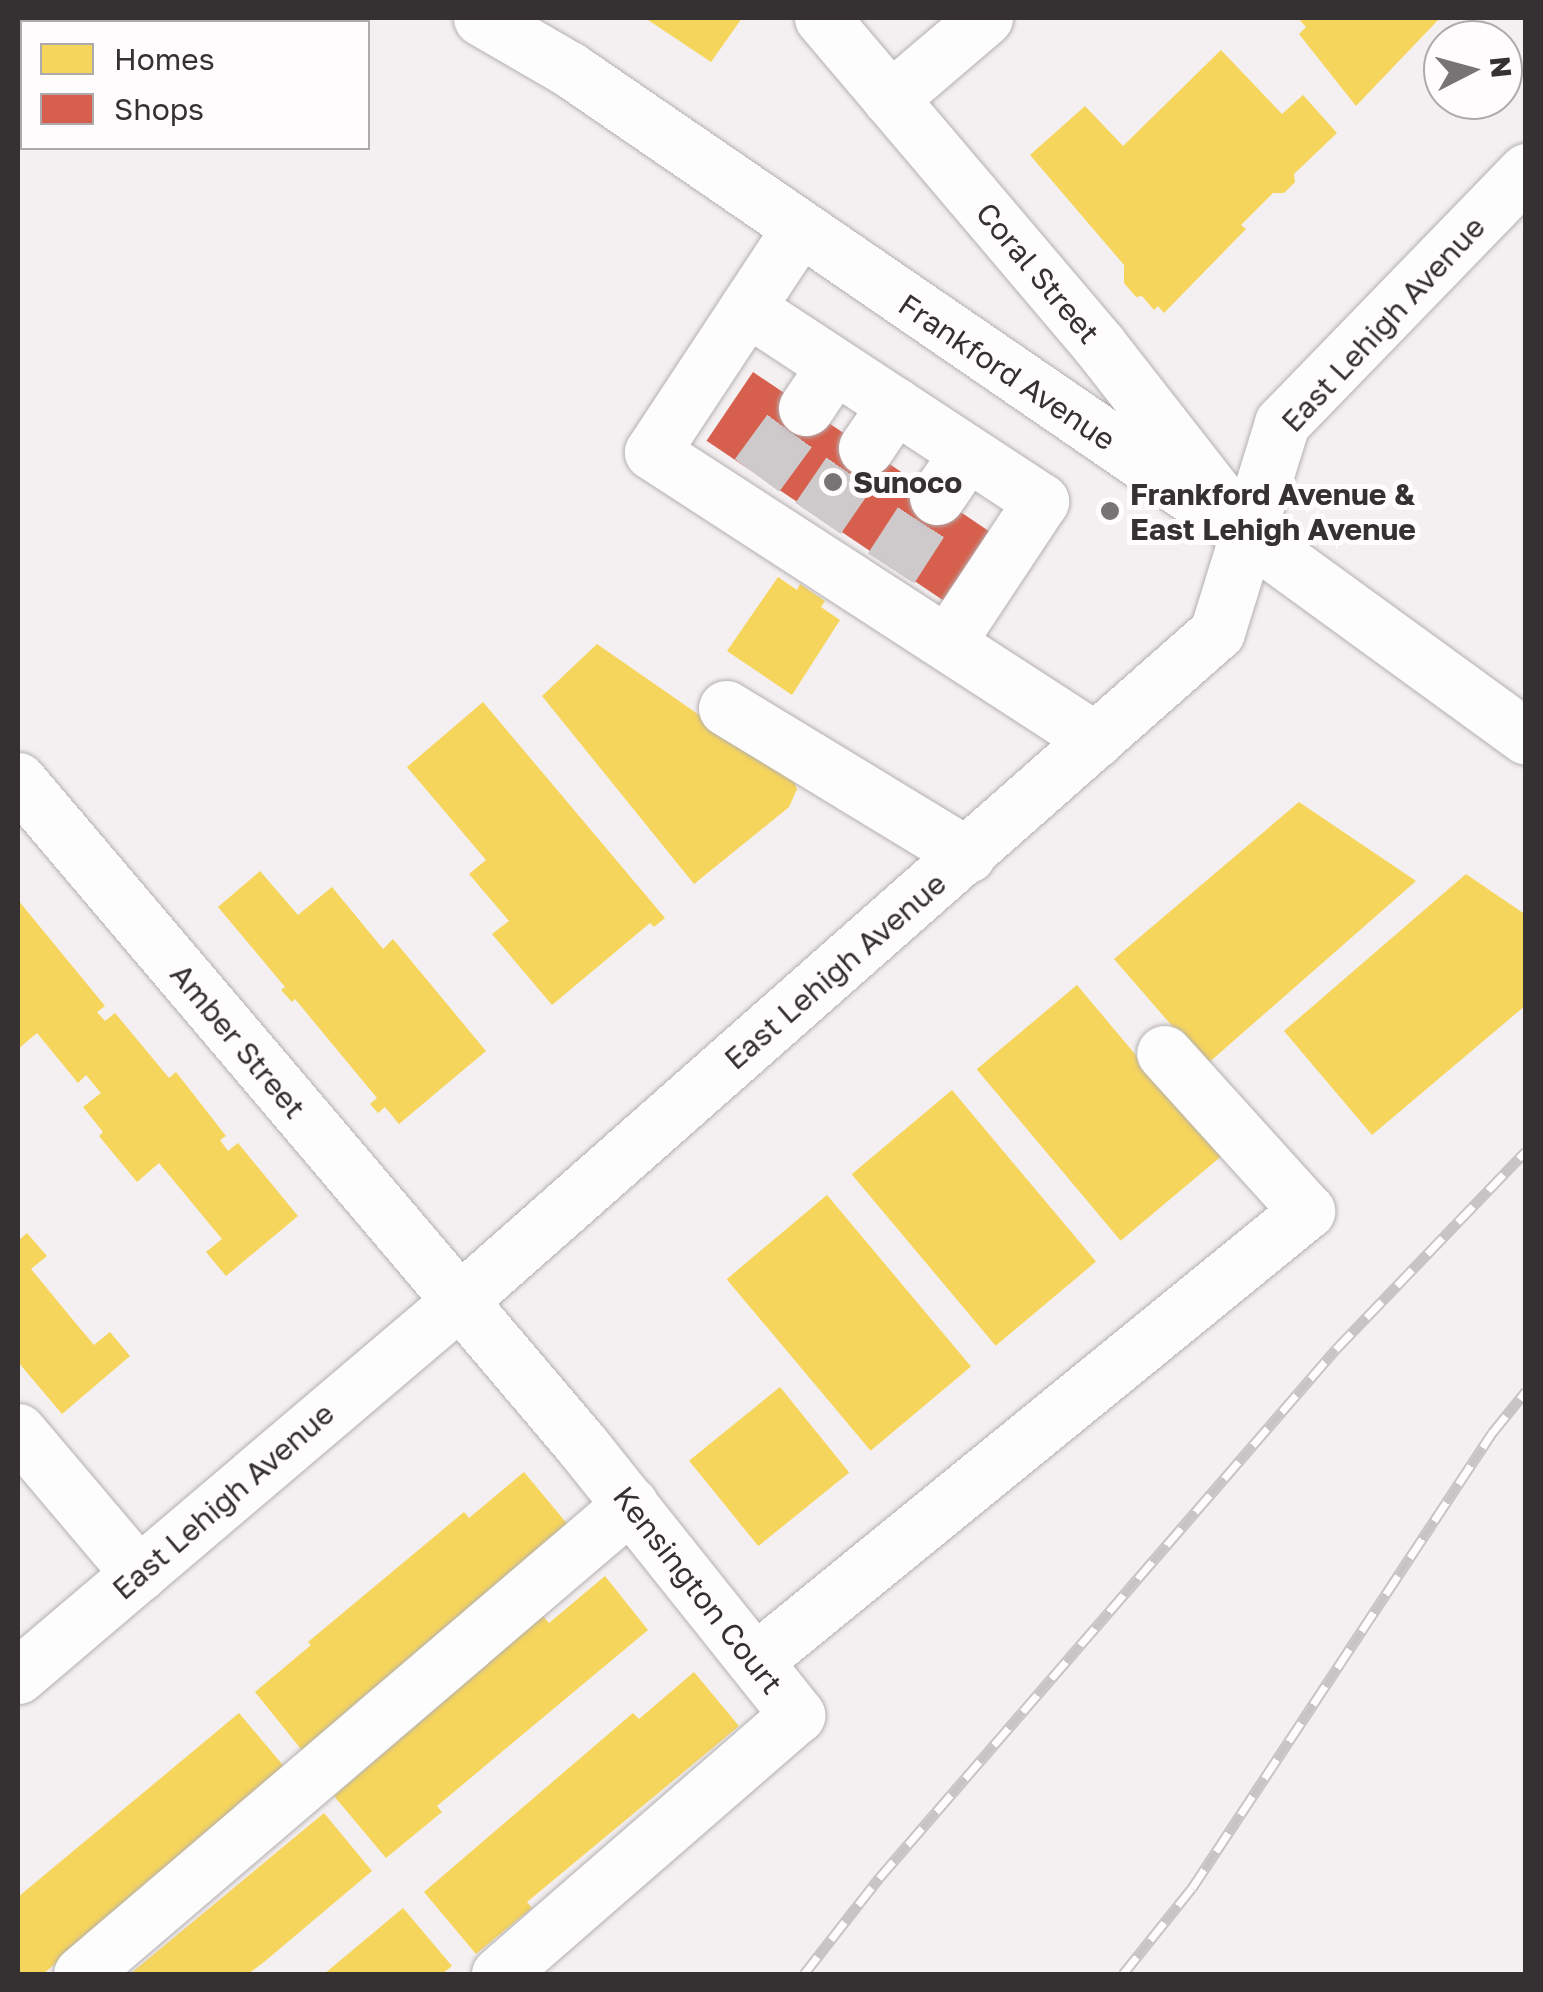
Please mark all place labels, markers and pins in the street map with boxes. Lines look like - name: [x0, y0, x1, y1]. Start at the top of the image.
- place label: Sunoco: [853, 464, 962, 500]
- marker: Sunoco: [822, 471, 844, 493]
- place label: Frankford Avenue & East Lehigh Avenue: [1130, 476, 1416, 546]
- marker: Frankford Avenue & East Lehigh Avenue: [1099, 500, 1121, 522]

